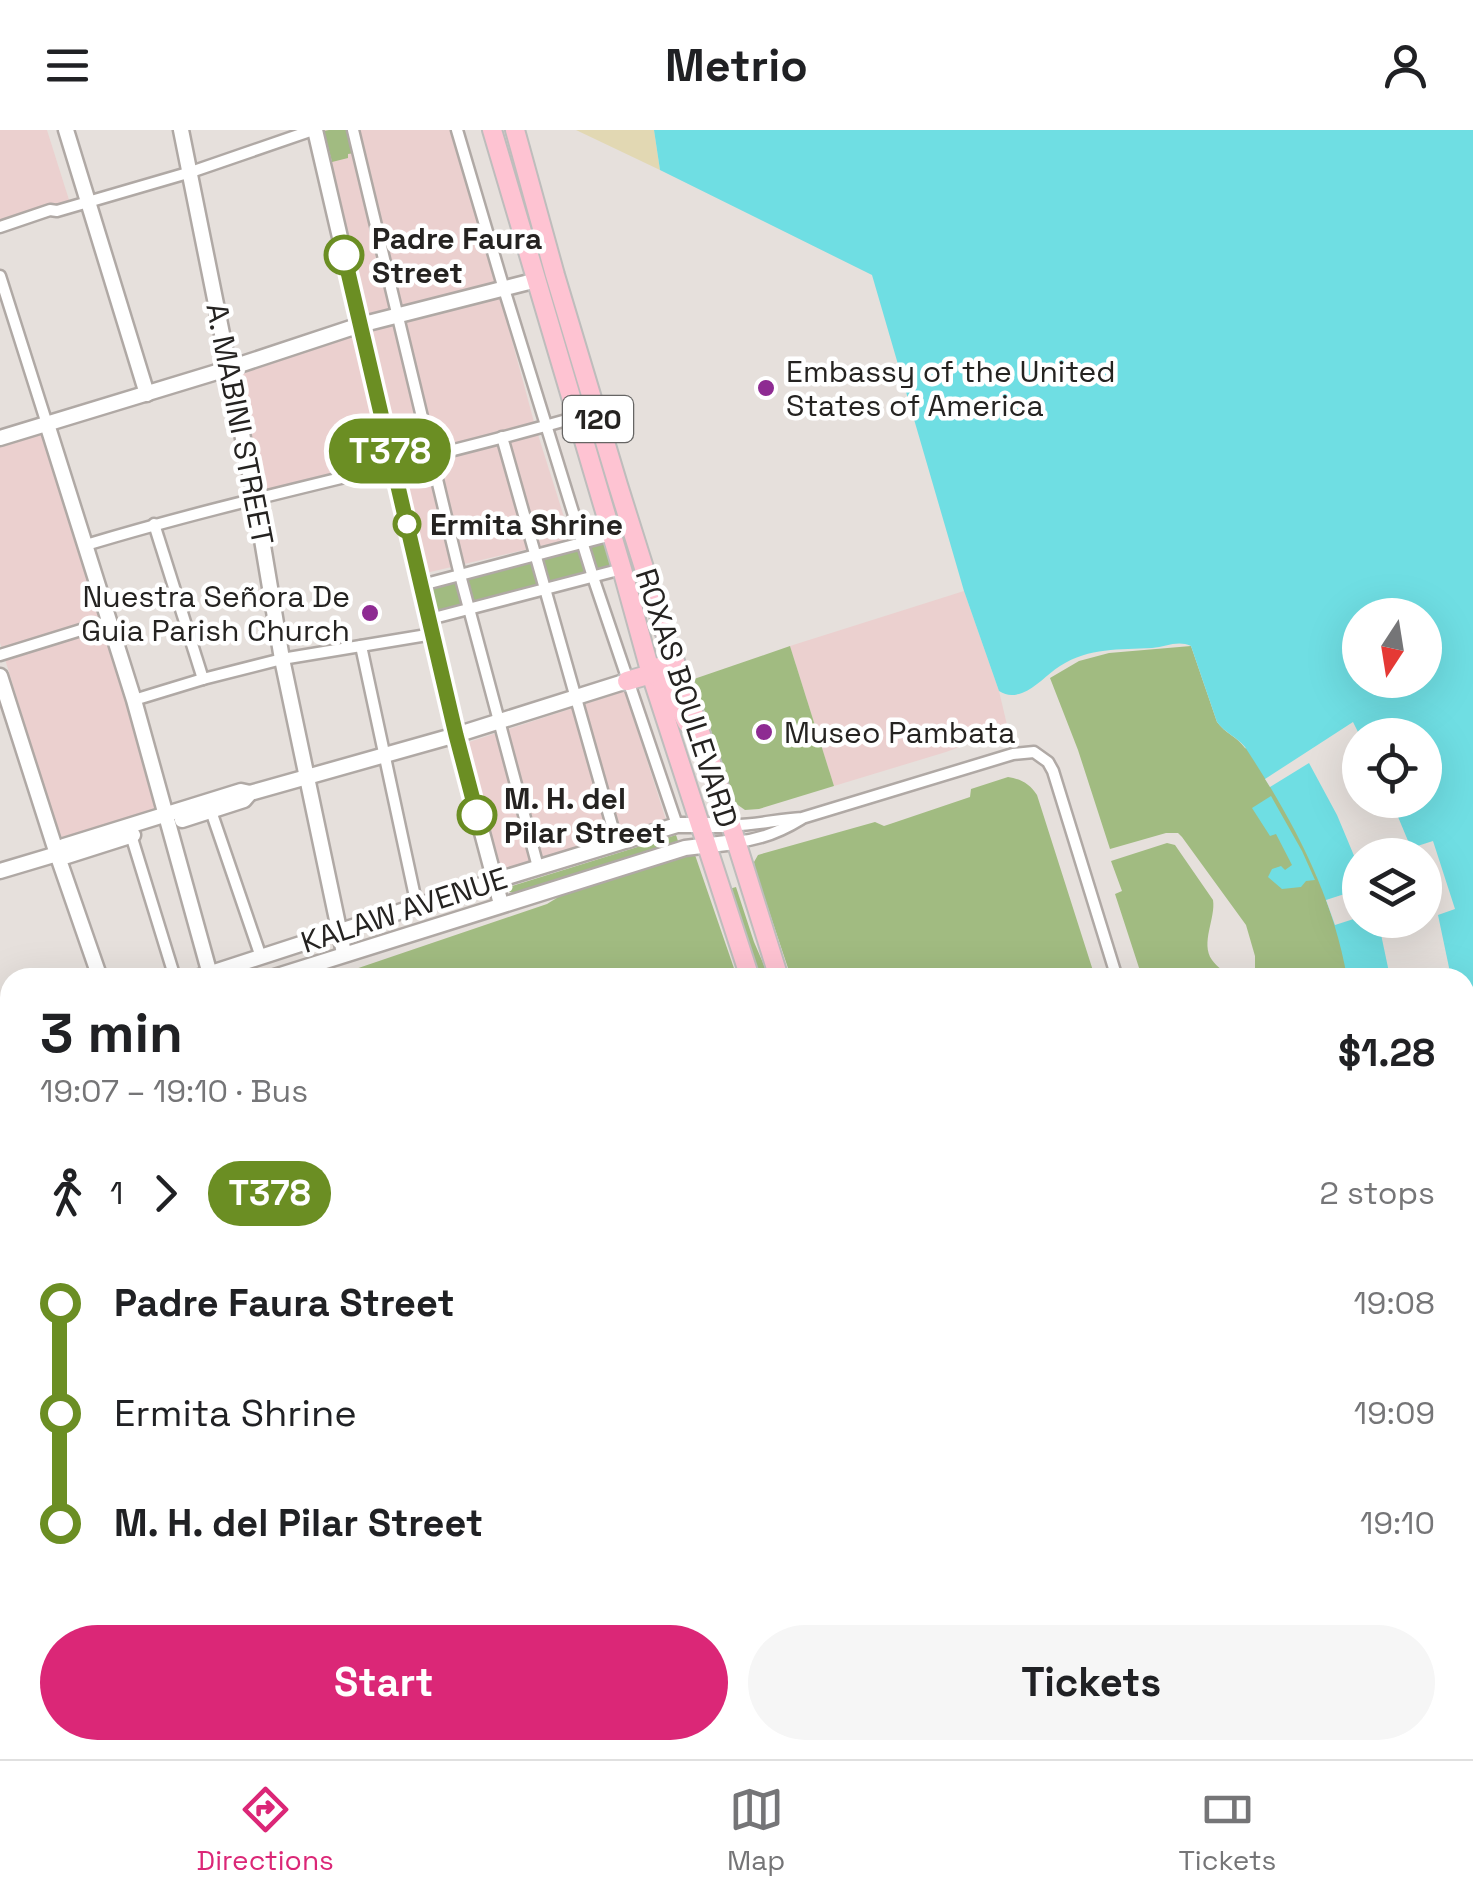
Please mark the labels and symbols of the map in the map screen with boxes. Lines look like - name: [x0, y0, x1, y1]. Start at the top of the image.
- place label: Padre Faura Street: [372, 219, 542, 292]
- marker: Padre Faura Street: [325, 236, 363, 274]
- street label: A. MABINI STREET: [197, 300, 283, 548]
- place label: Embassy of the United States of America: [786, 352, 1115, 425]
- marker: Embassy of the United States of America: [755, 377, 777, 399]
- road number: 120: [563, 396, 633, 442]
- line badge: T378: [320, 418, 460, 484]
- place label: Ermita Shrine: [430, 505, 623, 544]
- marker: Ermita Shrine: [394, 511, 420, 537]
- street label: ROXAS BOULEVARD: [627, 563, 747, 833]
- place label: Nuestra Señora De Guia Parish Church: [81, 577, 350, 650]
- north arrow: [1342, 598, 1442, 698]
- marker: Nuestra Señora De Guia Parish Church: [359, 602, 381, 624]
- place label: Museo Pambata: [784, 713, 1015, 752]
- marker: Museo Pambata: [753, 721, 775, 743]
- place label: M. H. del Pilar Street: [504, 779, 666, 852]
- marker: M. H. del Pilar Street: [458, 796, 496, 834]
- street label: KALAW AVENUE: [296, 858, 512, 962]

